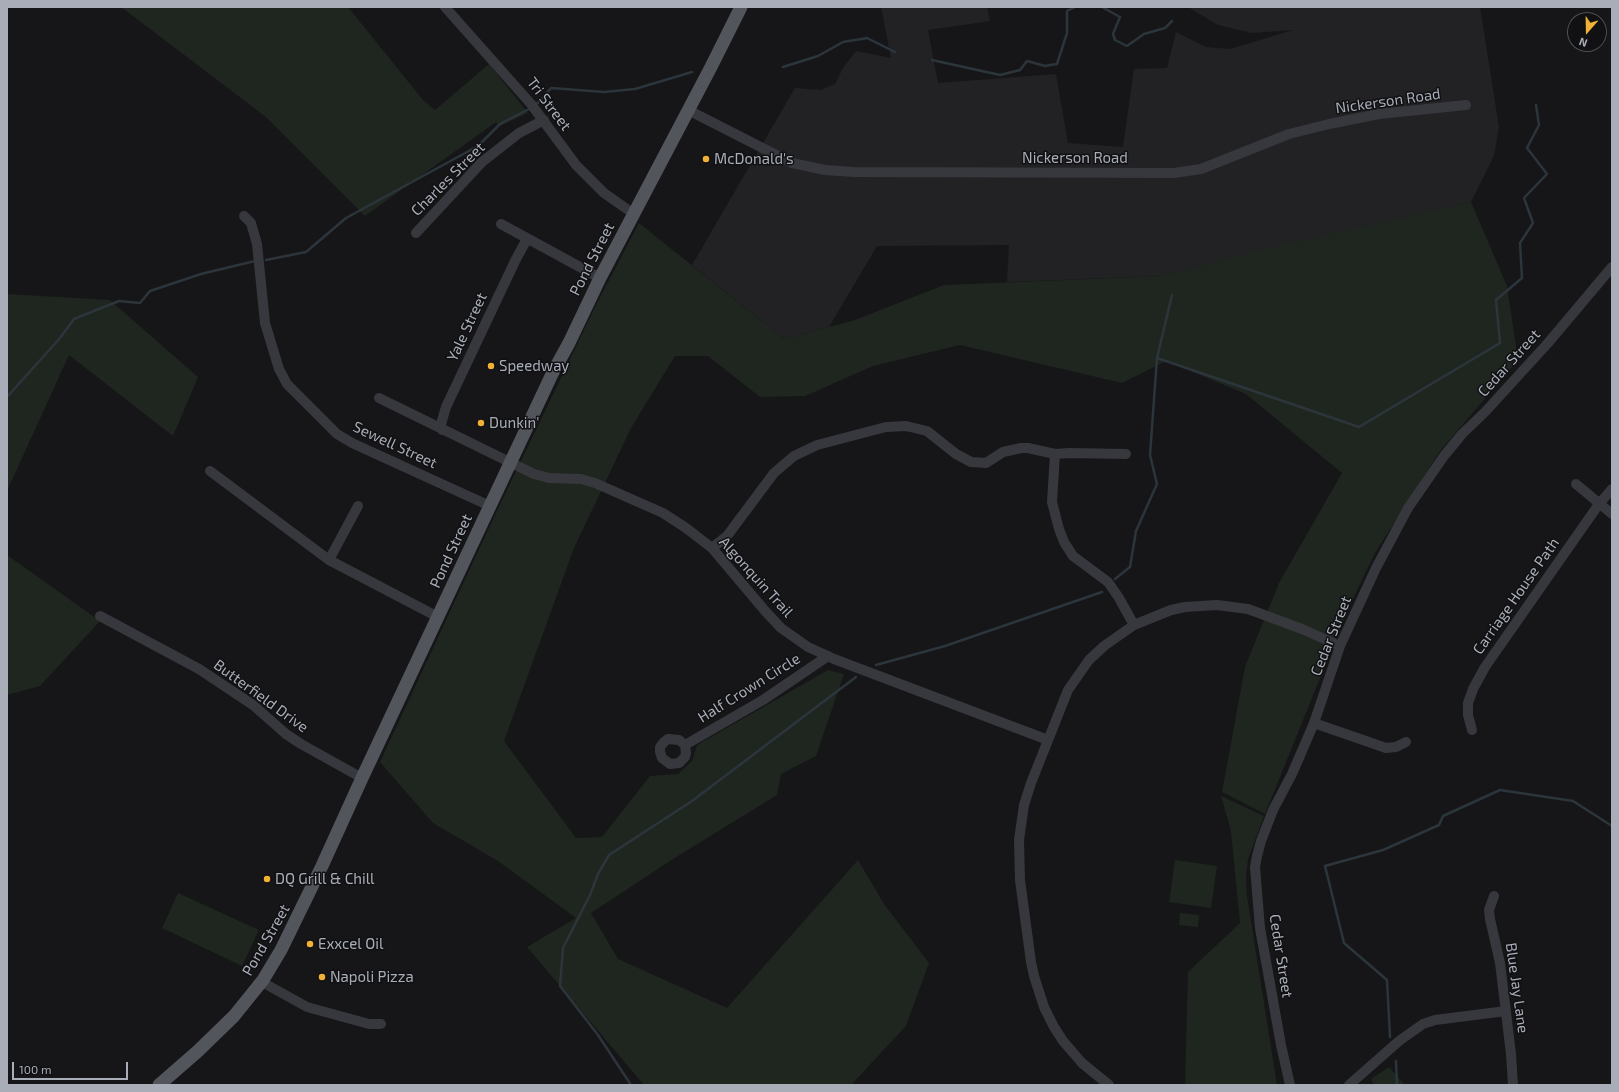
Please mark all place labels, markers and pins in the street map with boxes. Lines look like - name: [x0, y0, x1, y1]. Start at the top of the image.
- place label: McDonald's: [714, 150, 794, 168]
- marker: McDonald's: [701, 154, 711, 164]
- place label: Speedway: [499, 357, 569, 375]
- marker: Speedway: [486, 361, 496, 371]
- place label: Dunkin': [489, 414, 539, 432]
- marker: Dunkin': [476, 418, 486, 428]
- place label: DQ Grill & Chill: [275, 870, 375, 888]
- marker: DQ Grill & Chill: [262, 874, 272, 884]
- place label: Exxcel Oil: [318, 935, 383, 953]
- marker: Exxcel Oil: [305, 939, 315, 949]
- place label: Napoli Pizza: [330, 968, 414, 986]
- marker: Napoli Pizza: [317, 972, 327, 982]

